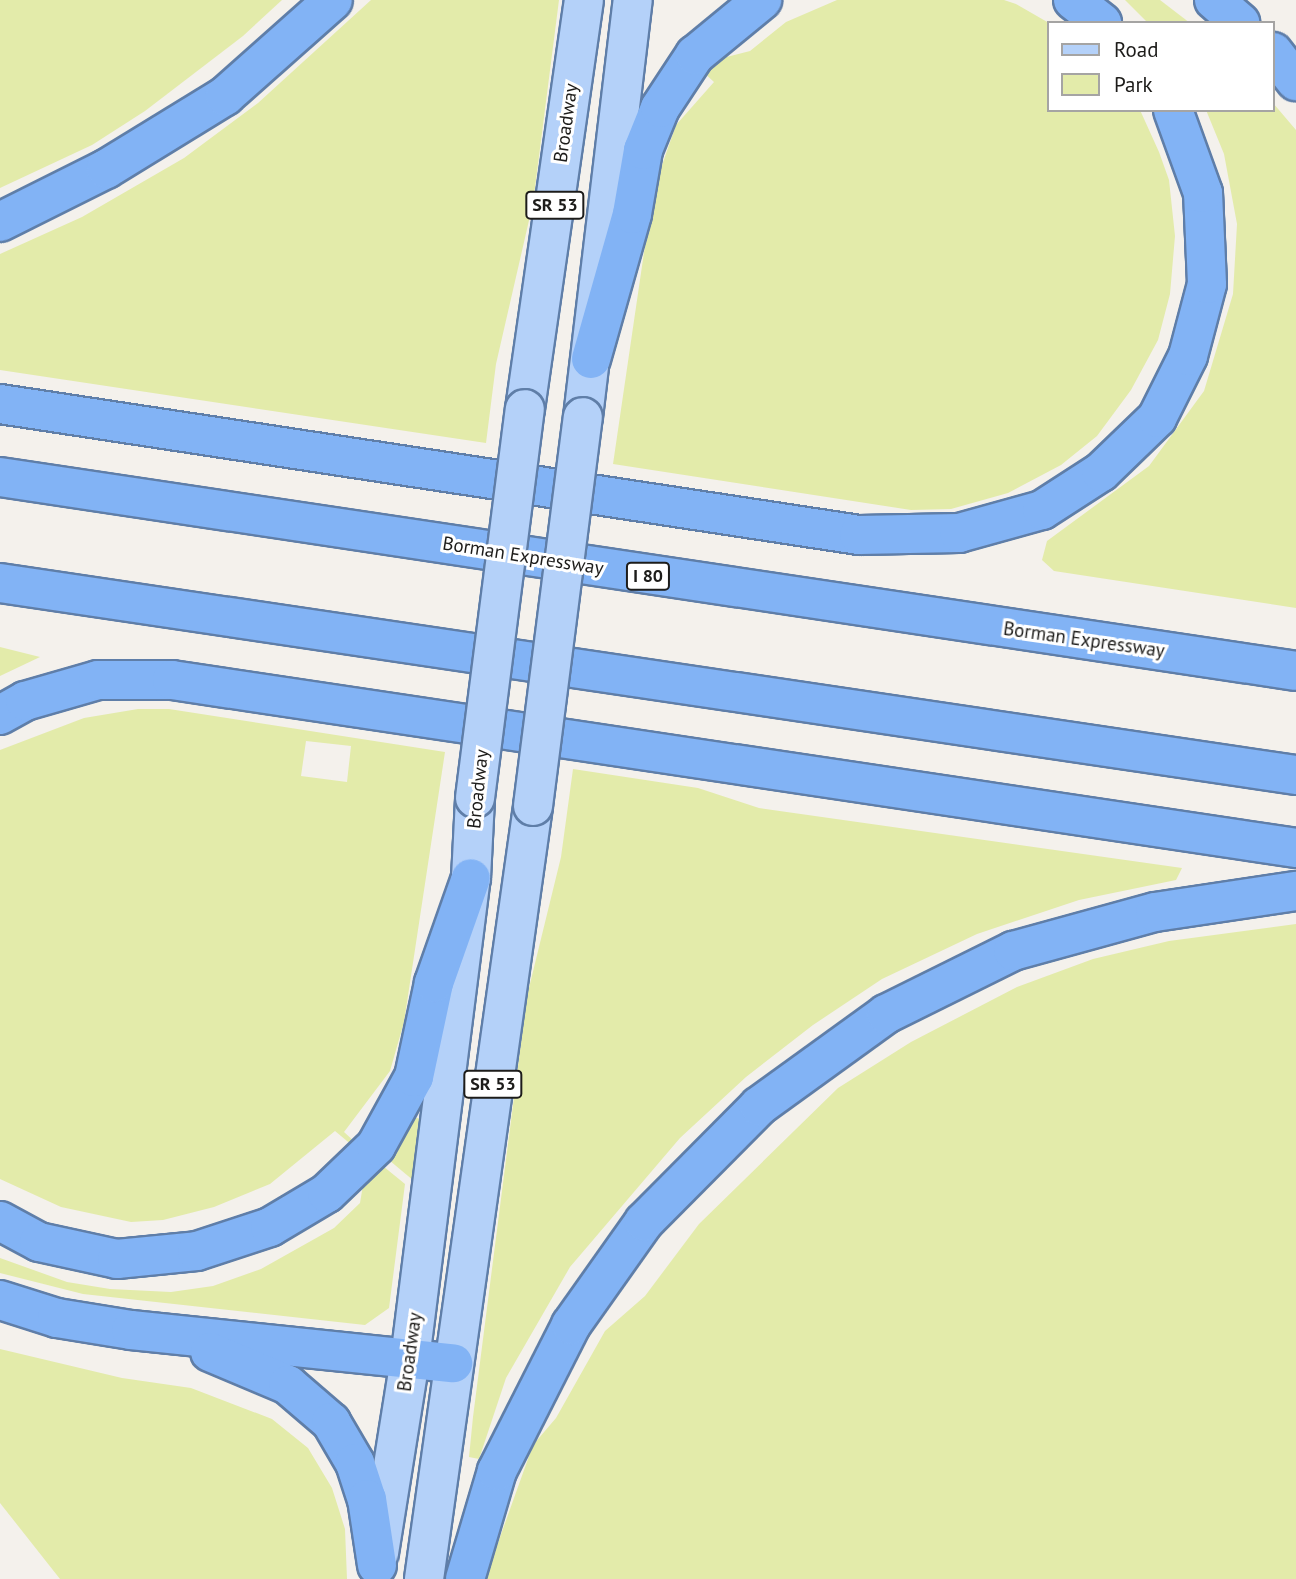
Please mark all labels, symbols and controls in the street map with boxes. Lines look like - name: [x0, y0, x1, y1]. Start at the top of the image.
- legend: [1048, 21, 1275, 112]
- text: Road: [1114, 36, 1158, 63]
- text: Park: [1114, 71, 1153, 98]
- street label: Broadway: [549, 82, 583, 164]
- road number: SR 53: [525, 190, 585, 220]
- street label: Borman Expressway: [441, 532, 605, 580]
- road number: I 80: [625, 562, 671, 590]
- street label: Borman Expressway: [1002, 617, 1166, 663]
- street label: Broadway: [463, 748, 493, 830]
- road number: SR 53: [463, 1070, 523, 1098]
- street label: Broadway: [393, 1311, 427, 1393]

